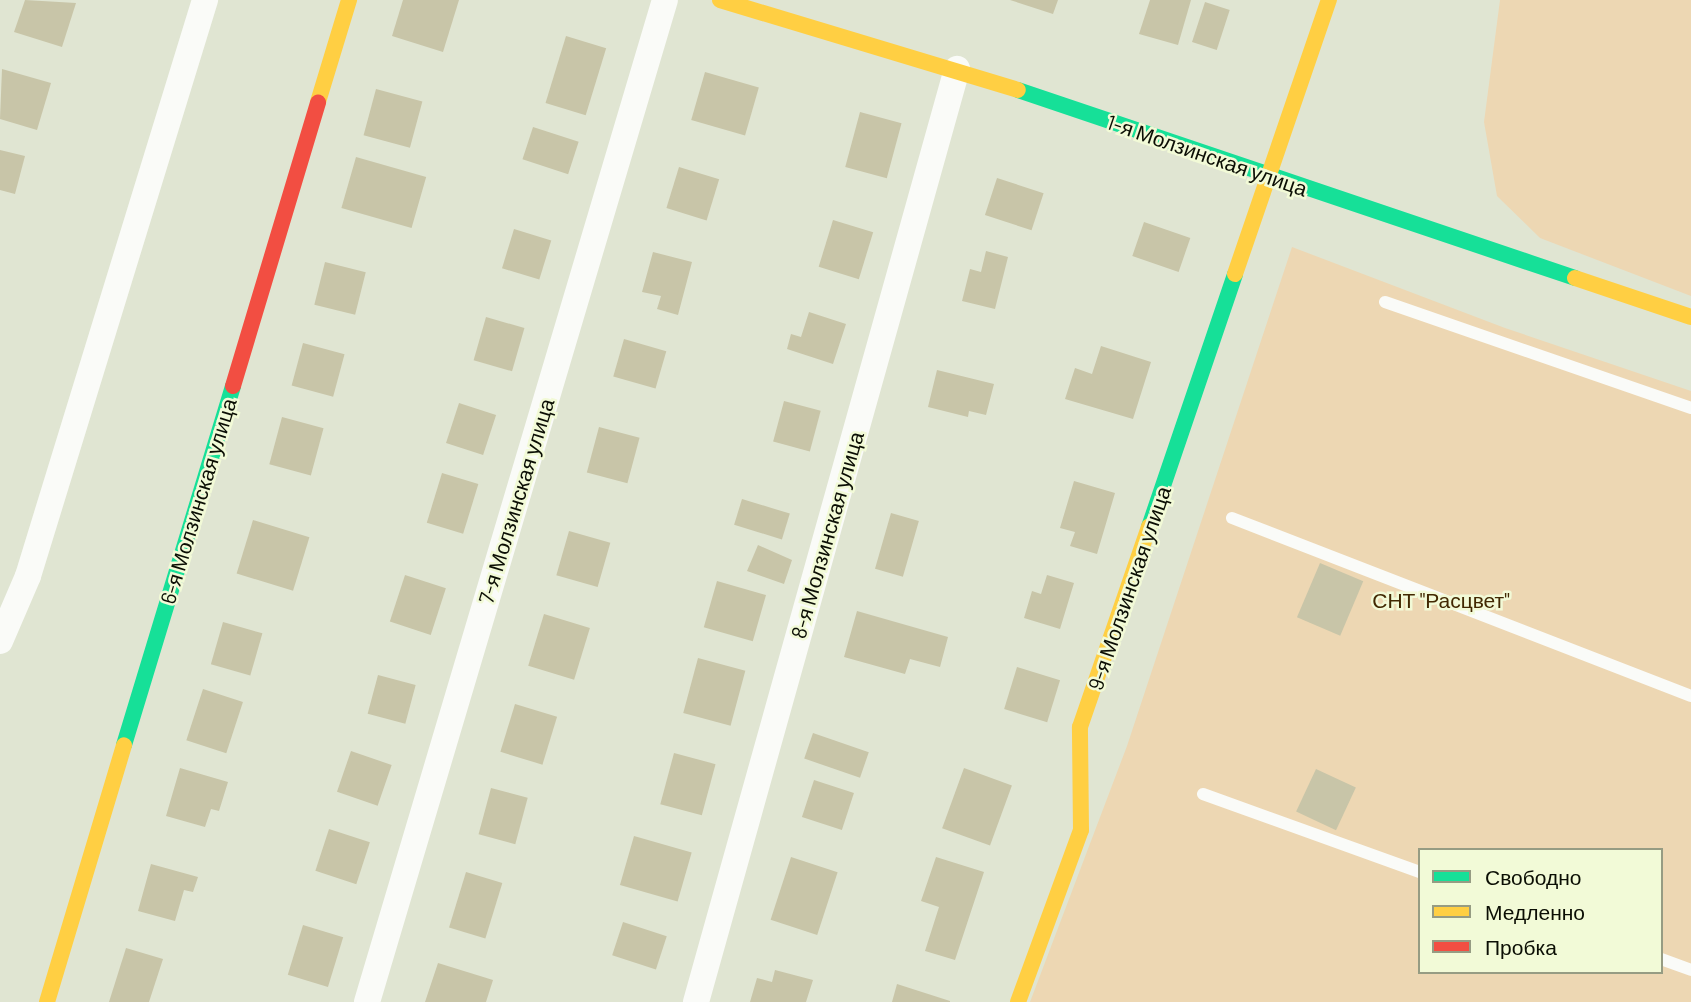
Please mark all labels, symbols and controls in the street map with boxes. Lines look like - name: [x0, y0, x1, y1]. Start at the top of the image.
- street label: 1-я Молзинская улица: [1103, 109, 1311, 201]
- street label: 6-я Молзинская улица: [155, 395, 241, 607]
- street label: 7-я Молзинская улица: [473, 395, 559, 607]
- street label: 8-я Молзинская улица: [785, 429, 869, 641]
- street label: 9-я Молзинская улица: [1082, 483, 1176, 693]
- park label: СНТ "Расцвет": [1372, 587, 1510, 613]
- legend: [1418, 848, 1663, 974]
- text: Свободно: [1485, 864, 1582, 889]
- text: Медленно: [1485, 899, 1585, 924]
- text: Пробка: [1485, 934, 1557, 959]

